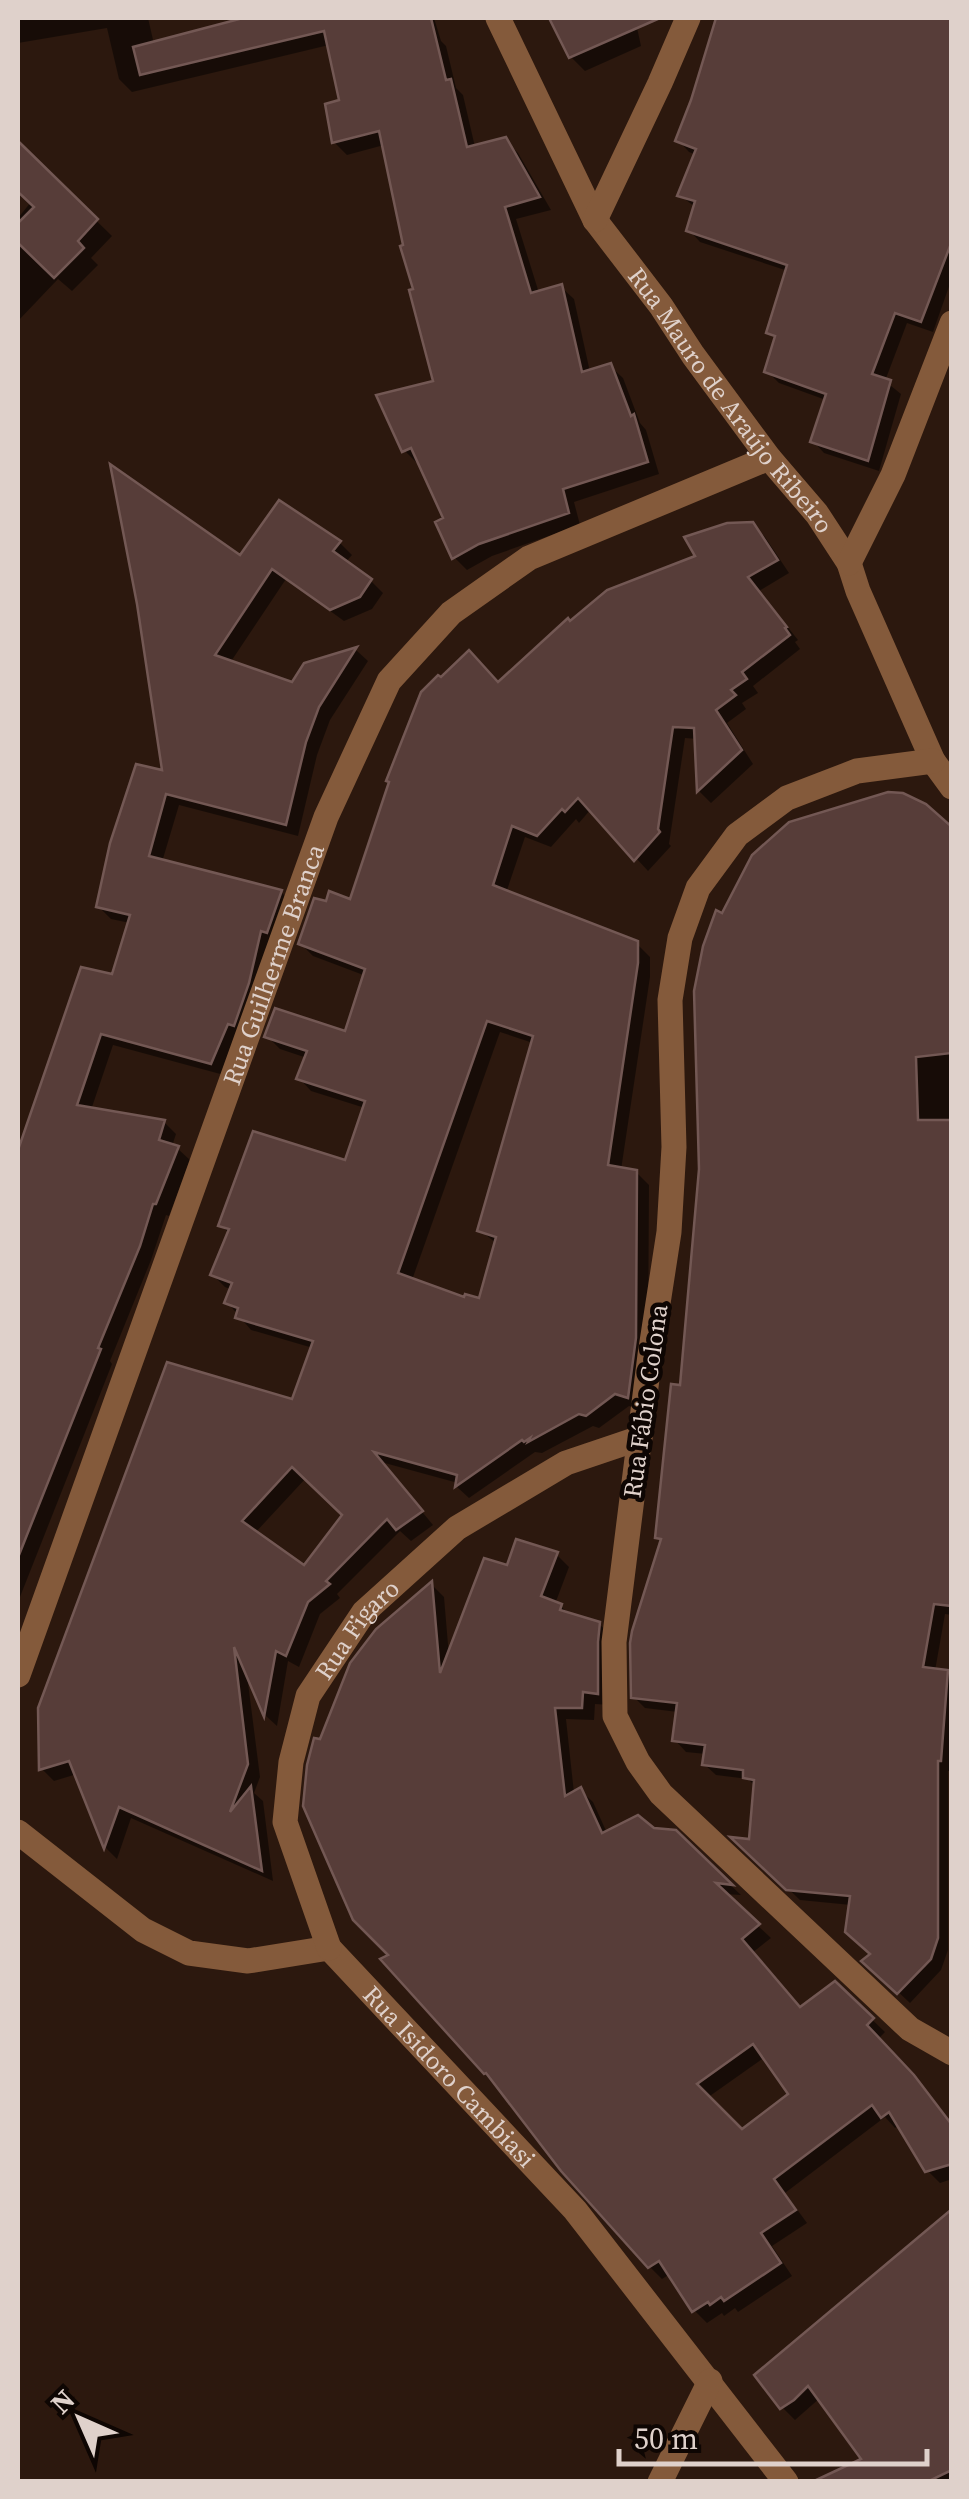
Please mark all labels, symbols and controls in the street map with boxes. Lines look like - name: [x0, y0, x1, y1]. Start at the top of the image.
- street label: Rua Mauro de Araújo Ribeiro: [620, 260, 842, 540]
- street label: Rua Guilherme Branca: [214, 839, 332, 1090]
- street label: Rua Fábio Colona: [615, 1302, 675, 1500]
- street label: Rua Figaro: [307, 1571, 407, 1686]
- street label: Rua Isidoro Cambiasi: [356, 1978, 543, 2175]
- north arrow: [30, 2369, 130, 2469]
- text: N: [42, 2381, 83, 2422]
- scale bar: [619, 2404, 926, 2466]
- text: 50 m: [634, 2418, 698, 2459]

